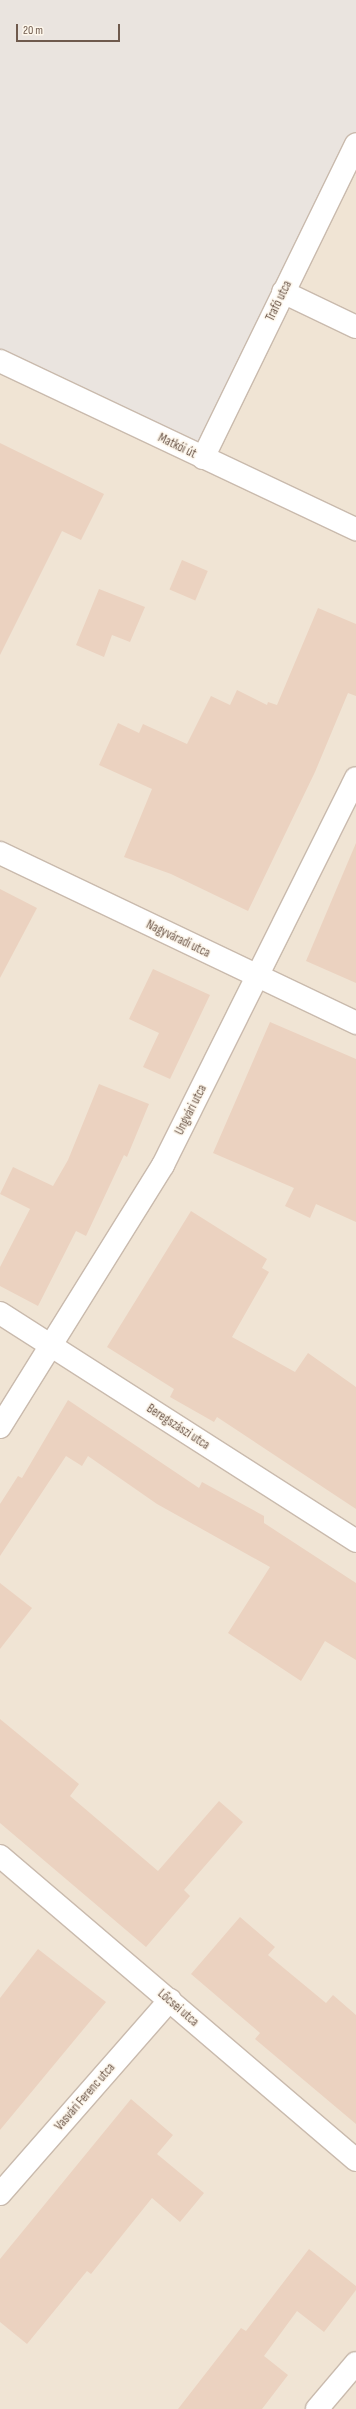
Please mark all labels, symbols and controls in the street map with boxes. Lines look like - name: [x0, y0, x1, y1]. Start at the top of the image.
- scale bar: [18, 16, 122, 42]
- text: 20 m: [23, 23, 43, 38]
- street label: Trafó utca: [263, 278, 295, 324]
- street label: Matkói út: [155, 430, 199, 462]
- street label: Nagyváradi utca: [143, 917, 213, 961]
- street label: Ungvári utca: [172, 1082, 210, 1138]
- street label: Beregszászi utca: [144, 1401, 212, 1453]
- street label: Lőcsei utca: [154, 1986, 202, 2030]
- street label: Vasvári Ferenc utca: [52, 2060, 118, 2134]

